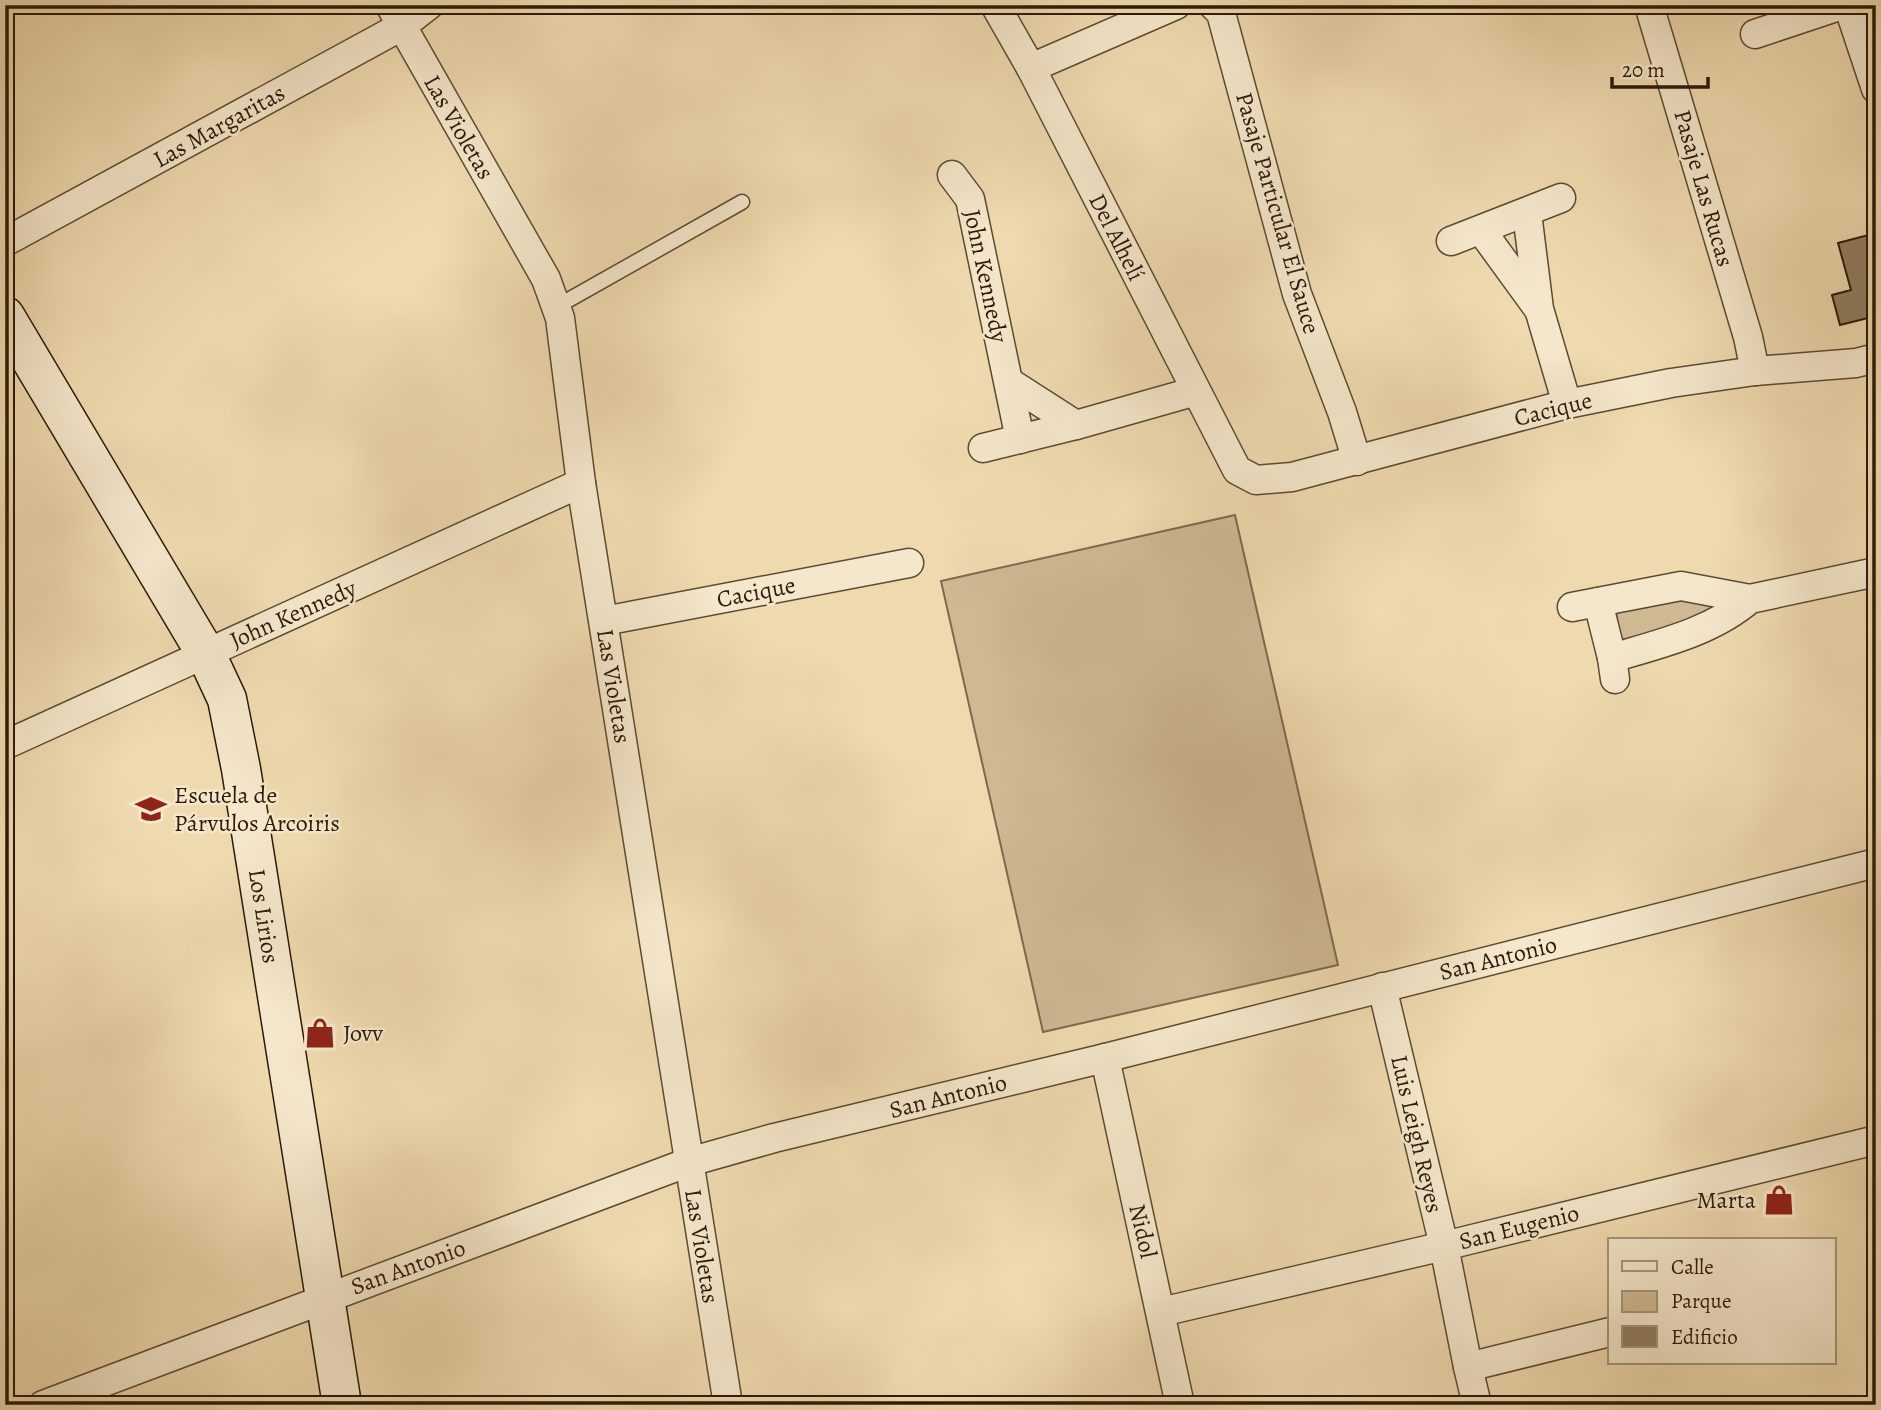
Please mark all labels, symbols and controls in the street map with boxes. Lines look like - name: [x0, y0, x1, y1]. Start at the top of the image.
- scale bar: [1612, 46, 1708, 90]
- text: 20 m: [1622, 56, 1665, 84]
- street label: Las Violetas: [416, 69, 502, 185]
- street label: Las Margaritas: [147, 77, 291, 175]
- street label: Pasaje Particular El Sauce: [1228, 88, 1328, 338]
- street label: Pasaje Las Rucas: [1666, 106, 1742, 270]
- street label: Del Alhelí: [1081, 188, 1153, 286]
- street label: John Kennedy: [956, 206, 1016, 346]
- street label: Cacique: [1511, 384, 1595, 434]
- street label: Cacique: [714, 569, 798, 615]
- street label: John Kennedy: [225, 572, 362, 656]
- street label: Las Violetas: [589, 626, 639, 746]
- place label: Escuela de Párvulos Arcoiris: [174, 779, 340, 839]
- school or university icon: Escuela de Párvulos Arcoiris: [134, 792, 168, 826]
- street label: Los Lirios: [241, 867, 287, 965]
- street label: San Antonio: [1436, 928, 1560, 988]
- shop icon: Jovv: [303, 1016, 337, 1050]
- place label: Jovv: [343, 1017, 383, 1049]
- street label: Luis Leigh Reyes: [1383, 1052, 1451, 1216]
- street label: San Antonio: [886, 1066, 1010, 1126]
- shop icon: Marta: [1762, 1183, 1796, 1217]
- place label: Marta: [1696, 1184, 1757, 1216]
- street label: Las Violetas: [677, 1186, 727, 1306]
- street label: San Eugenio: [1456, 1197, 1582, 1257]
- street label: Nidol: [1121, 1201, 1165, 1261]
- street label: San Antonio: [346, 1231, 470, 1303]
- legend: [1608, 1238, 1836, 1364]
- text: Calle: [1671, 1253, 1714, 1281]
- text: Parque: [1671, 1287, 1731, 1315]
- text: Edificio: [1671, 1323, 1738, 1351]

